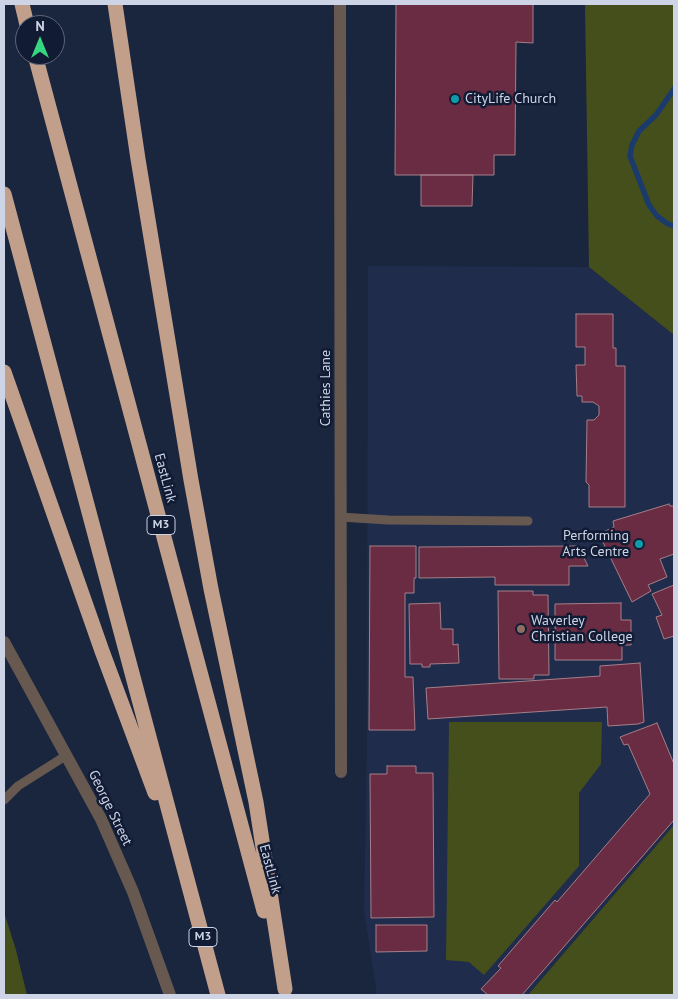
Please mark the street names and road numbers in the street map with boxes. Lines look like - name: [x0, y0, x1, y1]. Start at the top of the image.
- street label: Cathies Lane: [318, 350, 334, 426]
- street label: EastLink: [150, 451, 180, 505]
- road number: M3: [147, 516, 175, 534]
- street label: George Street: [84, 768, 136, 848]
- street label: EastLink: [255, 842, 285, 896]
- road number: M3: [189, 928, 217, 946]

